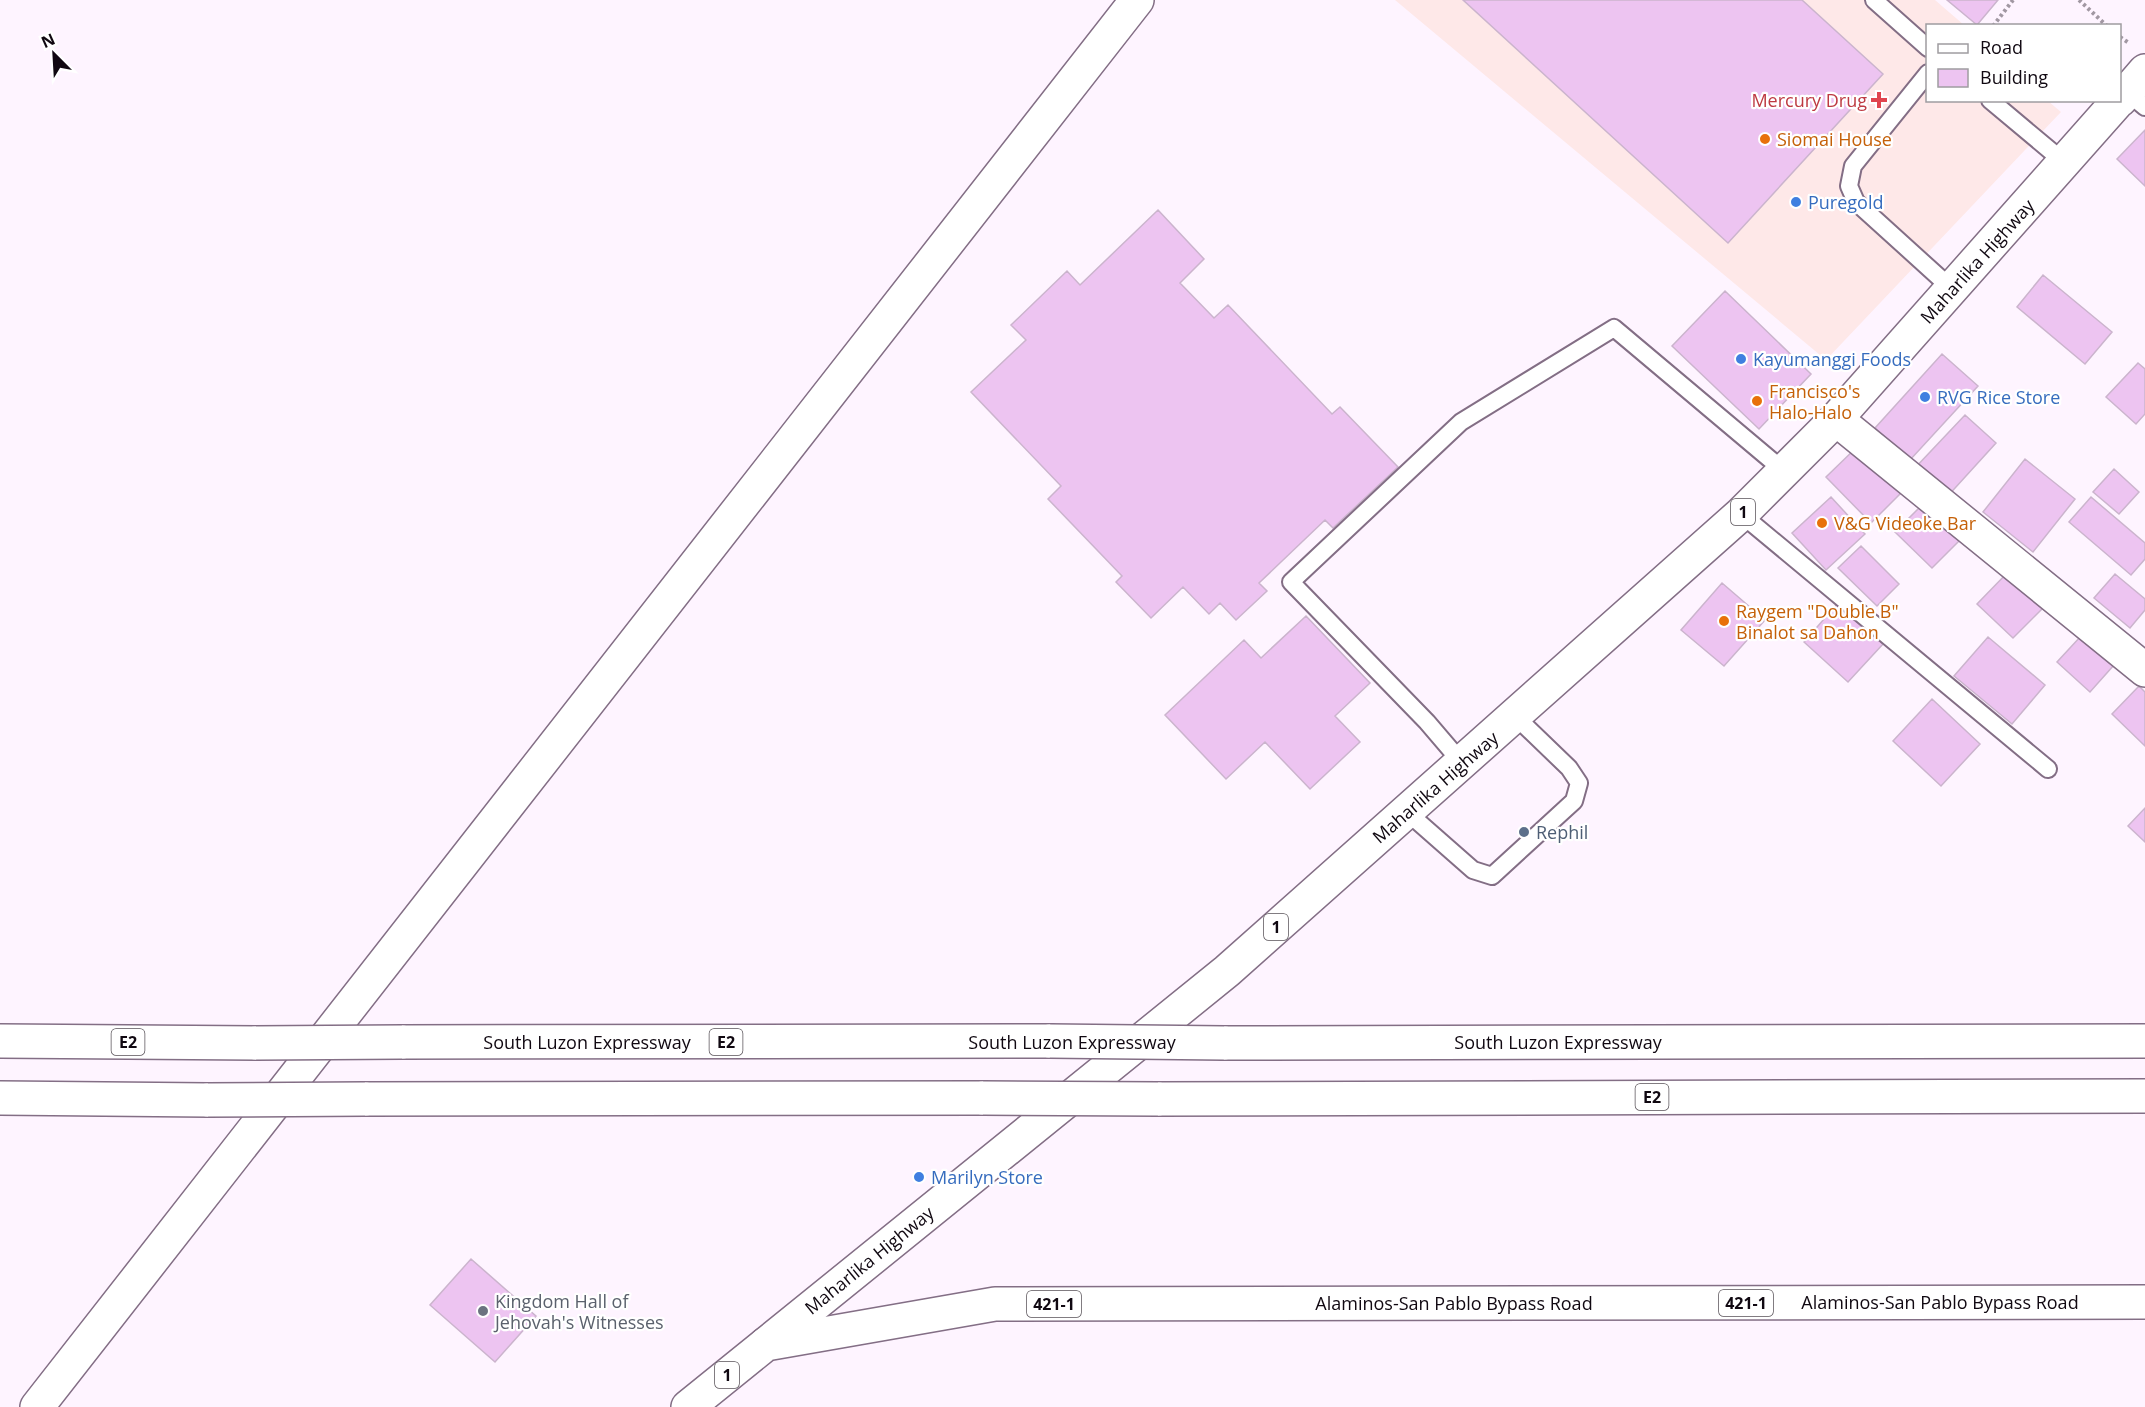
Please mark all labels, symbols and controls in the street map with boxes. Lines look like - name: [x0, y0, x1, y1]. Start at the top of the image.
- north arrow: [24, 24, 84, 84]
- legend: [1926, 24, 2121, 102]
- text: N: [37, 28, 58, 53]
- text: Road: [1980, 35, 2023, 59]
- text: Building: [1980, 65, 2048, 89]
- place label: Mercury Drug: [1751, 88, 1867, 112]
- marker: Mercury Drug: [1872, 93, 1886, 107]
- place label: Siomai House: [1777, 127, 1892, 151]
- marker: Siomai House: [1758, 132, 1772, 146]
- place label: Puregold: [1808, 190, 1884, 214]
- street label: Maharlika Highway: [1915, 193, 2040, 328]
- marker: Puregold: [1789, 195, 1803, 209]
- place label: Kayumanggi Foods: [1753, 347, 1911, 371]
- marker: Kayumanggi Foods: [1734, 352, 1748, 366]
- place label: Francisco's Halo-Halo: [1769, 379, 1860, 424]
- place label: RVG Rice Store: [1937, 385, 2060, 409]
- marker: RVG Rice Store: [1918, 390, 1932, 404]
- marker: Francisco's Halo-Halo: [1750, 394, 1764, 408]
- road number: 1: [1731, 499, 1755, 525]
- place label: V&G Videoke Bar: [1834, 511, 1977, 535]
- marker: V&G Videoke Bar: [1815, 516, 1829, 530]
- place label: Raygem "Double B" Binalot sa Dahon: [1736, 599, 1899, 644]
- marker: Raygem "Double B" Binalot sa Dahon: [1717, 614, 1731, 628]
- street label: Maharlika Highway: [1367, 725, 1504, 848]
- place label: Rephil: [1536, 820, 1588, 844]
- marker: Rephil: [1517, 825, 1531, 839]
- road number: 1: [1264, 914, 1288, 940]
- road number: E2: [112, 1029, 144, 1055]
- road number: E2: [710, 1029, 742, 1055]
- street label: South Luzon Expressway: [483, 1030, 692, 1054]
- street label: South Luzon Expressway: [968, 1030, 1177, 1054]
- street label: South Luzon Expressway: [1454, 1030, 1663, 1054]
- road number: E2: [1636, 1084, 1668, 1110]
- place label: Marilyn Store: [931, 1165, 1043, 1189]
- marker: Marilyn Store: [912, 1170, 926, 1184]
- street label: Maharlika Highway: [800, 1200, 939, 1319]
- place label: Kingdom Hall of Jehovah's Witnesses: [493, 1289, 664, 1334]
- road number: 421-1: [1719, 1290, 1773, 1316]
- street label: Alaminos-San Pablo Bypass Road: [1801, 1290, 2079, 1314]
- road number: 421-1: [1027, 1291, 1081, 1317]
- street label: Alaminos-San Pablo Bypass Road: [1315, 1291, 1593, 1315]
- marker: Kingdom Hall of Jehovah's Witnesses: [476, 1304, 490, 1318]
- road number: 1: [715, 1362, 739, 1388]

